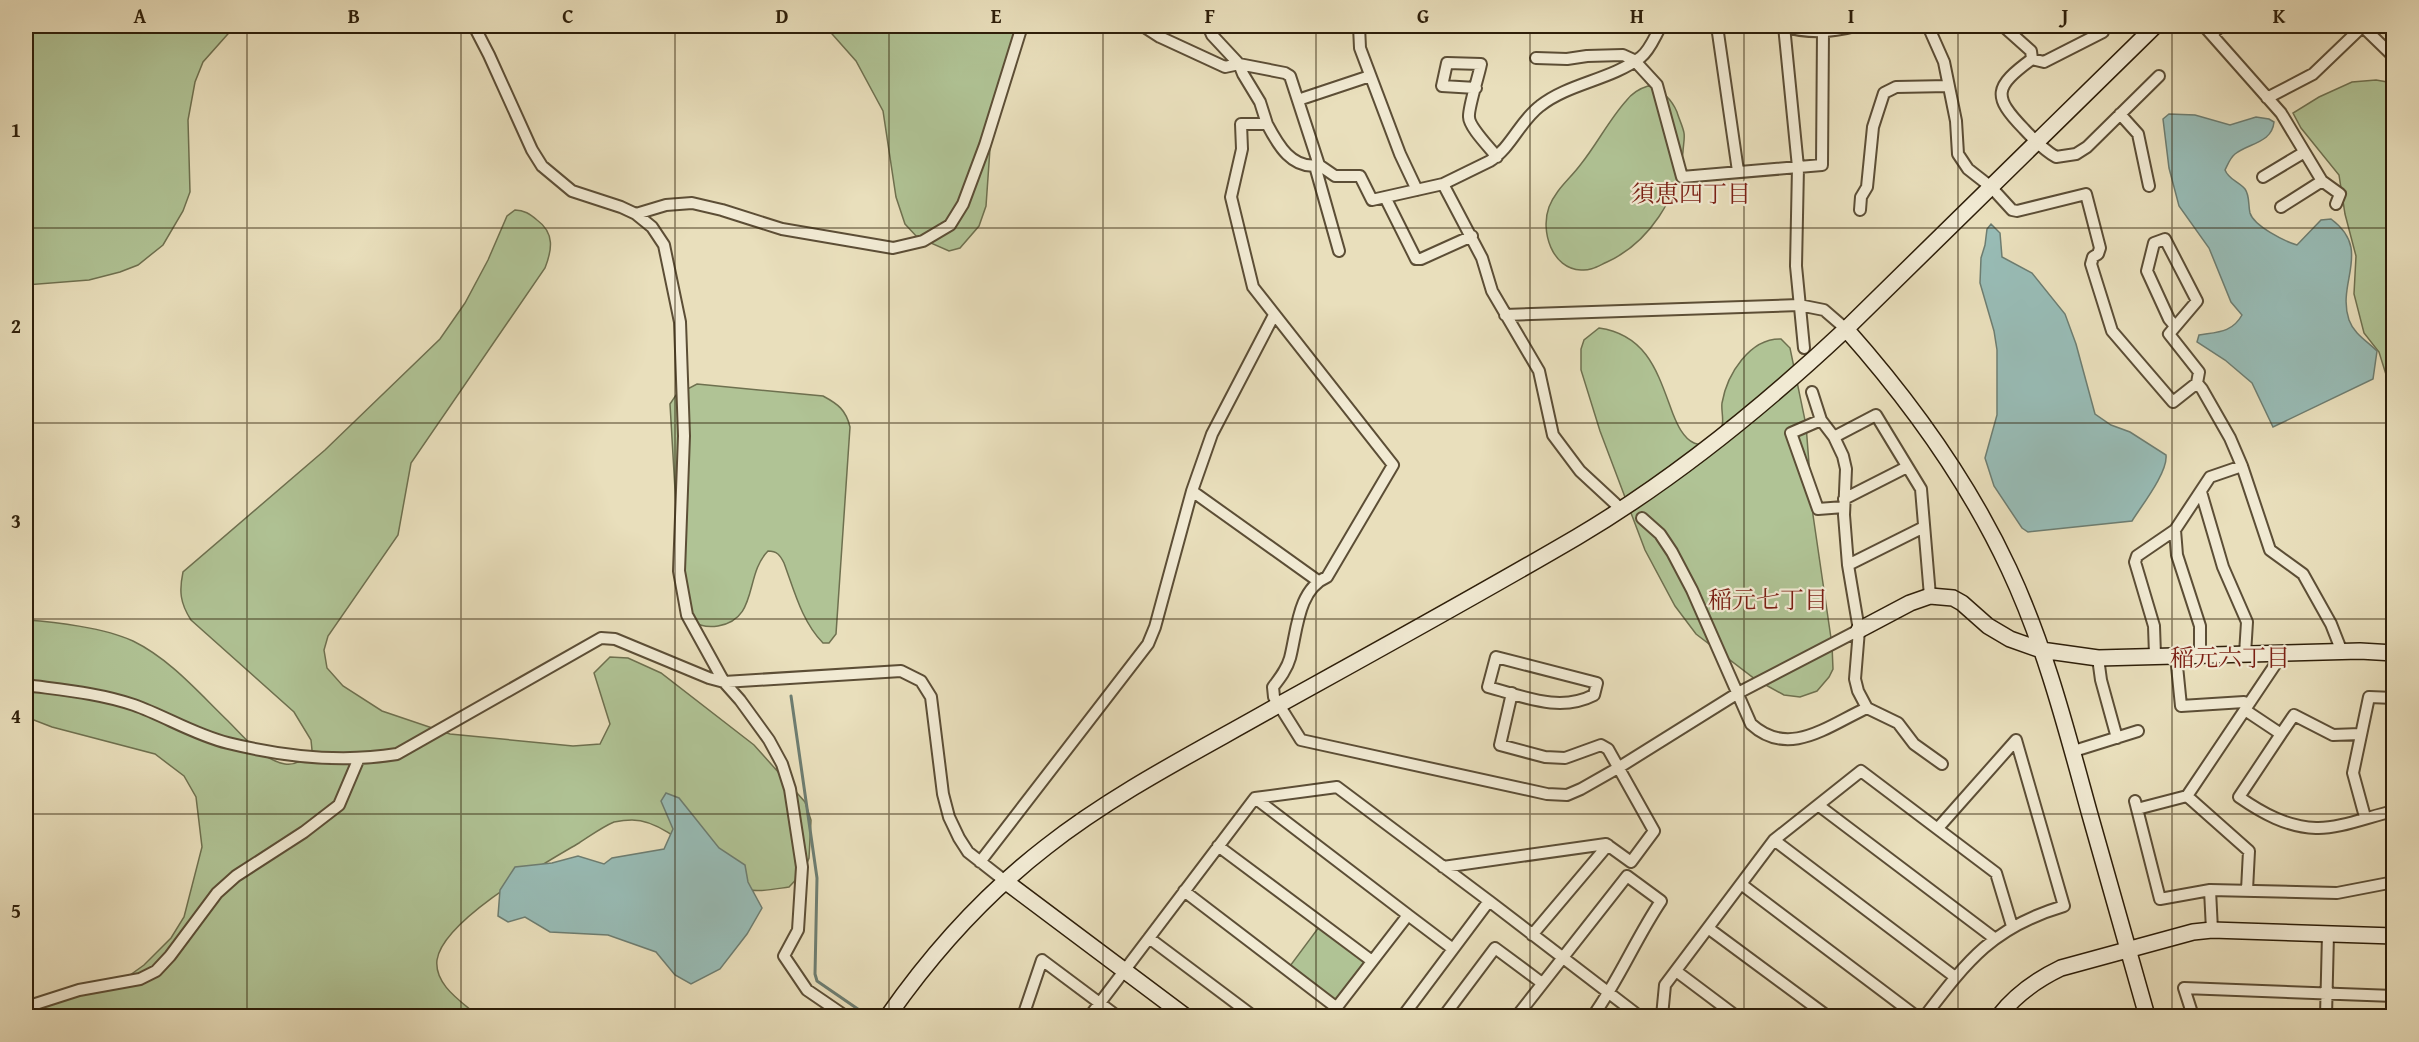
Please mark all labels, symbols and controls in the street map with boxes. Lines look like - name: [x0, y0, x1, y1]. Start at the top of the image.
- text: A: [134, 1, 147, 30]
- text: B: [348, 1, 360, 30]
- text: C: [562, 1, 574, 30]
- text: D: [775, 1, 789, 30]
- text: E: [991, 1, 1002, 30]
- text: F: [1205, 1, 1215, 30]
- text: G: [1417, 1, 1429, 30]
- text: H: [1630, 1, 1644, 30]
- text: I: [1848, 1, 1854, 30]
- text: J: [2059, 1, 2069, 30]
- text: K: [2273, 1, 2286, 30]
- text: 1: [11, 115, 21, 144]
- district label: 須恵四丁目: [1631, 176, 1751, 211]
- text: 2: [11, 311, 21, 340]
- text: 3: [11, 506, 21, 535]
- district label: 稲元七丁目: [1708, 582, 1828, 617]
- district label: 稲元六丁目: [2170, 640, 2290, 675]
- text: 4: [11, 701, 21, 730]
- text: 5: [11, 896, 21, 925]

